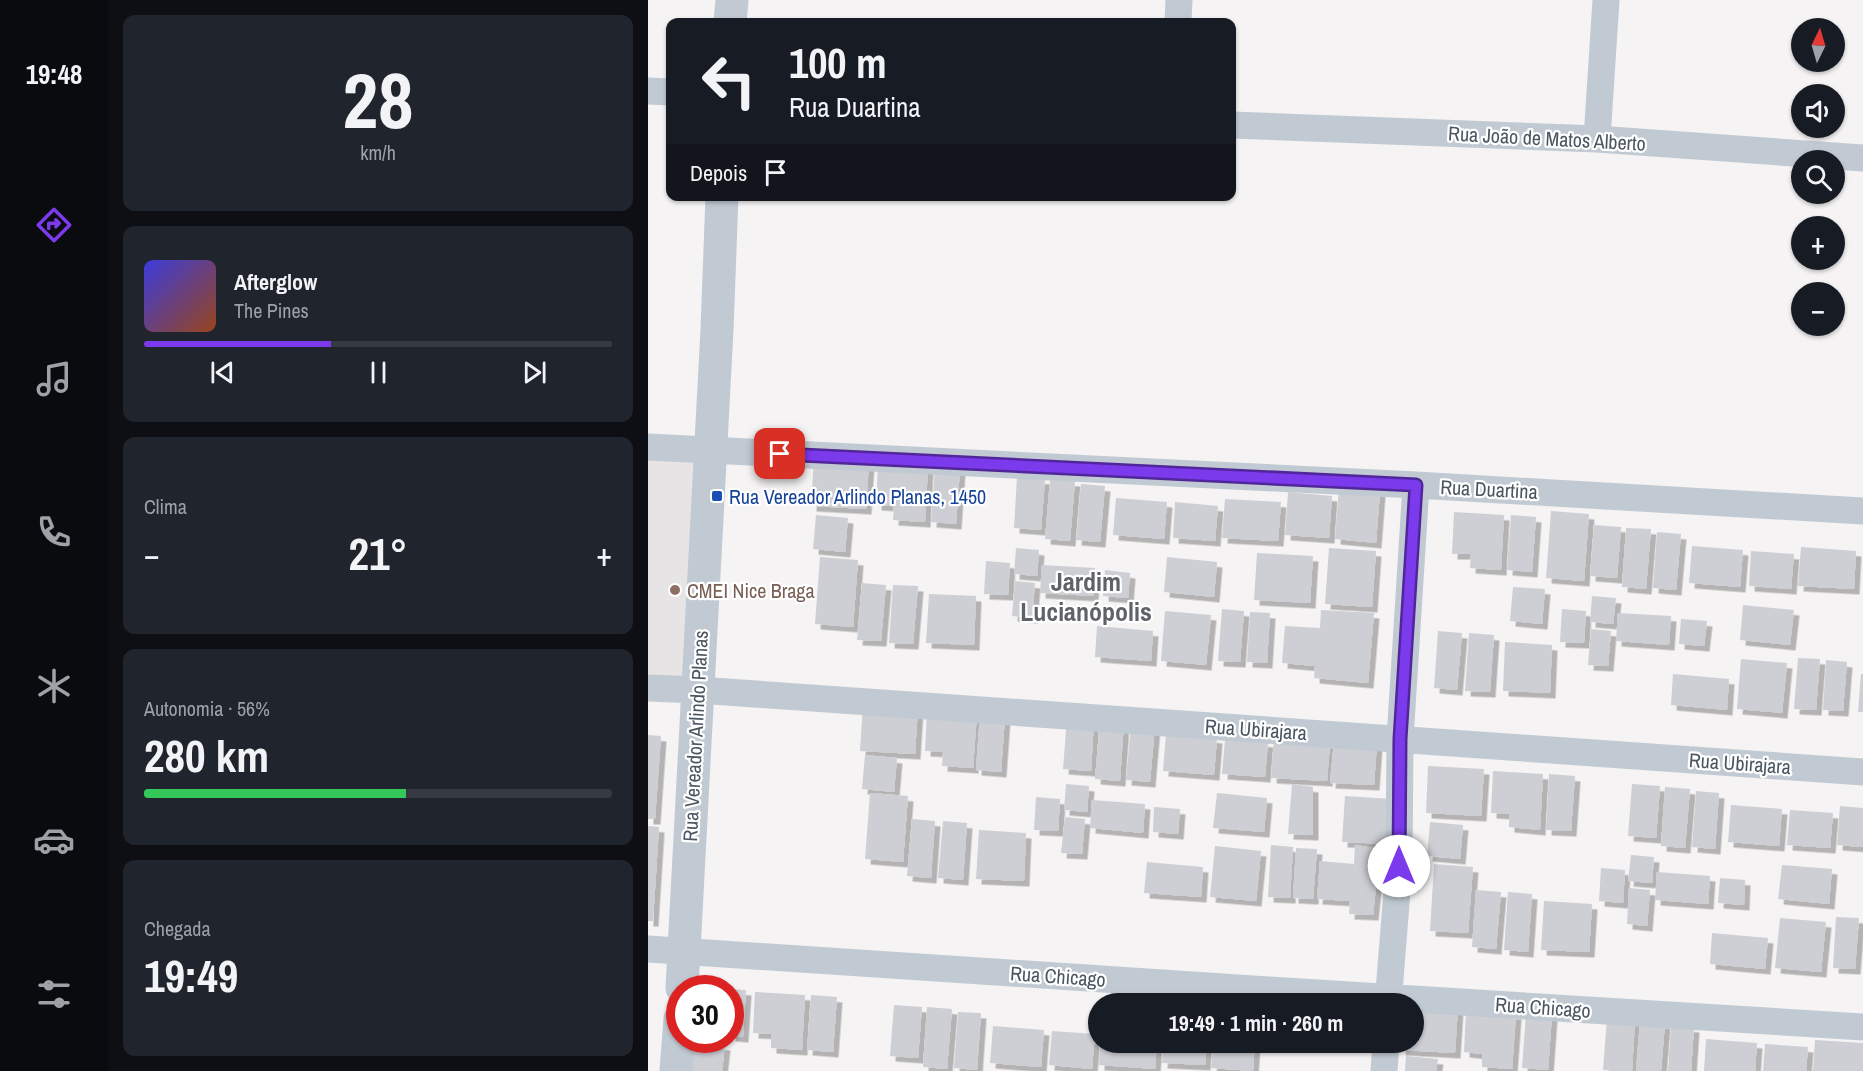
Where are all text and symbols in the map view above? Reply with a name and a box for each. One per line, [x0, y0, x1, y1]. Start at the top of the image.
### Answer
north arrow [1791, 18, 1845, 72]
map controls [1791, 18, 1845, 336]
text: 100 m [789, 35, 887, 91]
icon: left [690, 42, 768, 120]
text: 28 [342, 47, 414, 152]
text: 19:48 [26, 56, 82, 92]
button: sound [1791, 84, 1845, 138]
text: Rua Duartina [789, 89, 921, 125]
street label: Rua João de Matos Alberto [1448, 119, 1646, 157]
text: km/h [360, 139, 396, 166]
button: search [1791, 150, 1845, 204]
icon: arrive [759, 156, 792, 189]
text: Depois [690, 158, 747, 188]
icon: directions [33, 204, 75, 246]
button: + [1791, 216, 1845, 270]
text: Afterglow [234, 267, 317, 297]
button: − [1791, 282, 1845, 336]
text: The Pines [234, 297, 309, 324]
icon: previous [206, 356, 239, 389]
icon: pause [362, 356, 395, 389]
icon: next [518, 356, 551, 389]
icon: music [33, 358, 75, 400]
pin [754, 428, 805, 479]
icon: arrive [763, 437, 796, 470]
street label: Rua Duartina [1440, 473, 1538, 505]
place label: Rua Vereador Arlindo Planas, 1450 [729, 483, 986, 510]
marker: Rua Vereador Arlindo Planas, 1450 [710, 489, 724, 503]
text: Clima [144, 493, 187, 520]
icon: phone [33, 511, 75, 553]
text: 21° [348, 523, 408, 584]
text: − [144, 532, 160, 576]
text: + [596, 532, 612, 576]
district label: Jardim Lucianópolis [1020, 564, 1152, 629]
place label: CMEI Nice Braga [687, 577, 815, 604]
marker: CMEI Nice Braga [668, 583, 682, 597]
street label: Rua Vereador Arlindo Planas [676, 630, 714, 842]
icon: climate [33, 665, 75, 707]
text: Autonomia · 56% [144, 695, 270, 722]
street label: Rua Ubirajara [1204, 712, 1308, 746]
text: 280 km [144, 725, 269, 786]
street label: Rua Ubirajara [1688, 746, 1792, 780]
icon: car [33, 819, 75, 861]
position arrow [1367, 834, 1431, 898]
text: Chegada [144, 915, 211, 942]
text: 19:49 [144, 945, 238, 1006]
street label: Rua Chicago [1009, 959, 1107, 993]
icon: filters [33, 973, 75, 1015]
speed limit sign: 30 [666, 975, 744, 1053]
street label: Rua Chicago [1494, 990, 1592, 1024]
text: 19:49 · 1 min · 260 m [1169, 1008, 1343, 1038]

